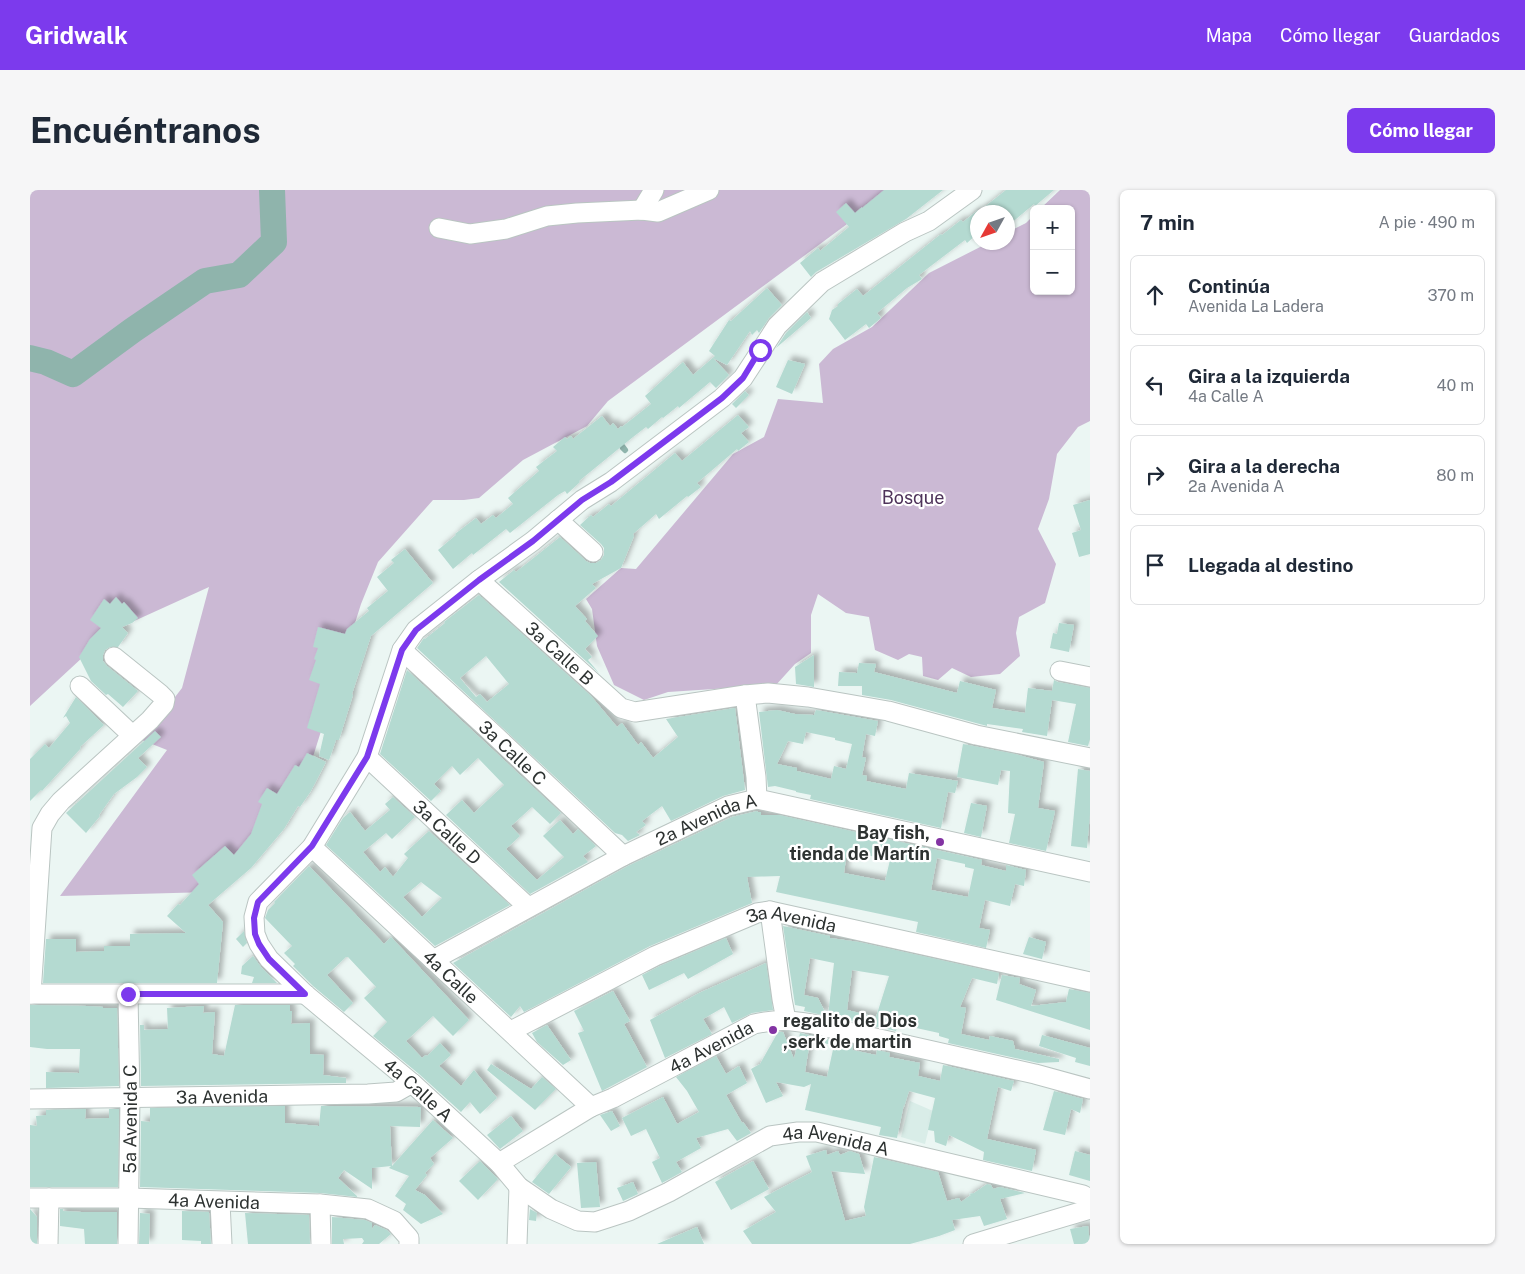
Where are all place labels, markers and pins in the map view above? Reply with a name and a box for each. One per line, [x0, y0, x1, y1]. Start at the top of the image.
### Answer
place label: Bay fish, tienda de Martín [789, 822, 930, 864]
marker: Bay fish, tienda de Martín [934, 836, 946, 848]
place label: regalito de Dios ,serk de martin [783, 1010, 917, 1052]
marker: regalito de Dios ,serk de martin [767, 1024, 779, 1036]

